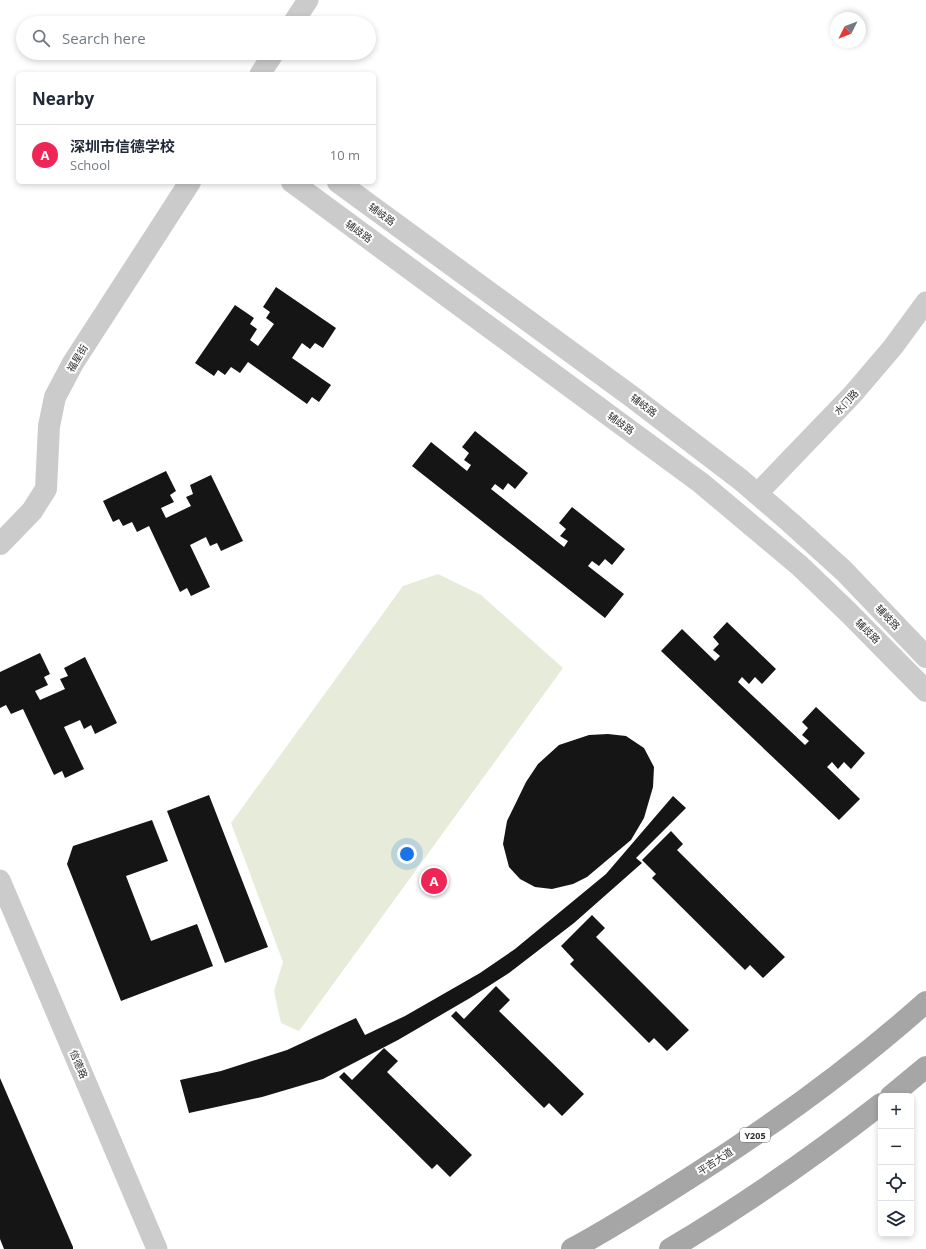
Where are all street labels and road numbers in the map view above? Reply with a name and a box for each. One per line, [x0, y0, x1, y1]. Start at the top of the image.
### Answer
street label: 辅岐路 [366, 200, 398, 228]
street label: 辅歧路 [343, 217, 375, 245]
street label: 福星街 [63, 342, 91, 374]
street label: 水门路 [831, 386, 861, 418]
street label: 辅岐路 [628, 390, 660, 420]
street label: 辅歧路 [605, 409, 637, 437]
street label: 辅岐路 [873, 601, 903, 633]
street label: 辅歧路 [852, 615, 884, 647]
street label: 信德路 [67, 1047, 91, 1081]
road number: Y205 [740, 1128, 770, 1142]
street label: 平吉大道 [694, 1144, 736, 1178]

